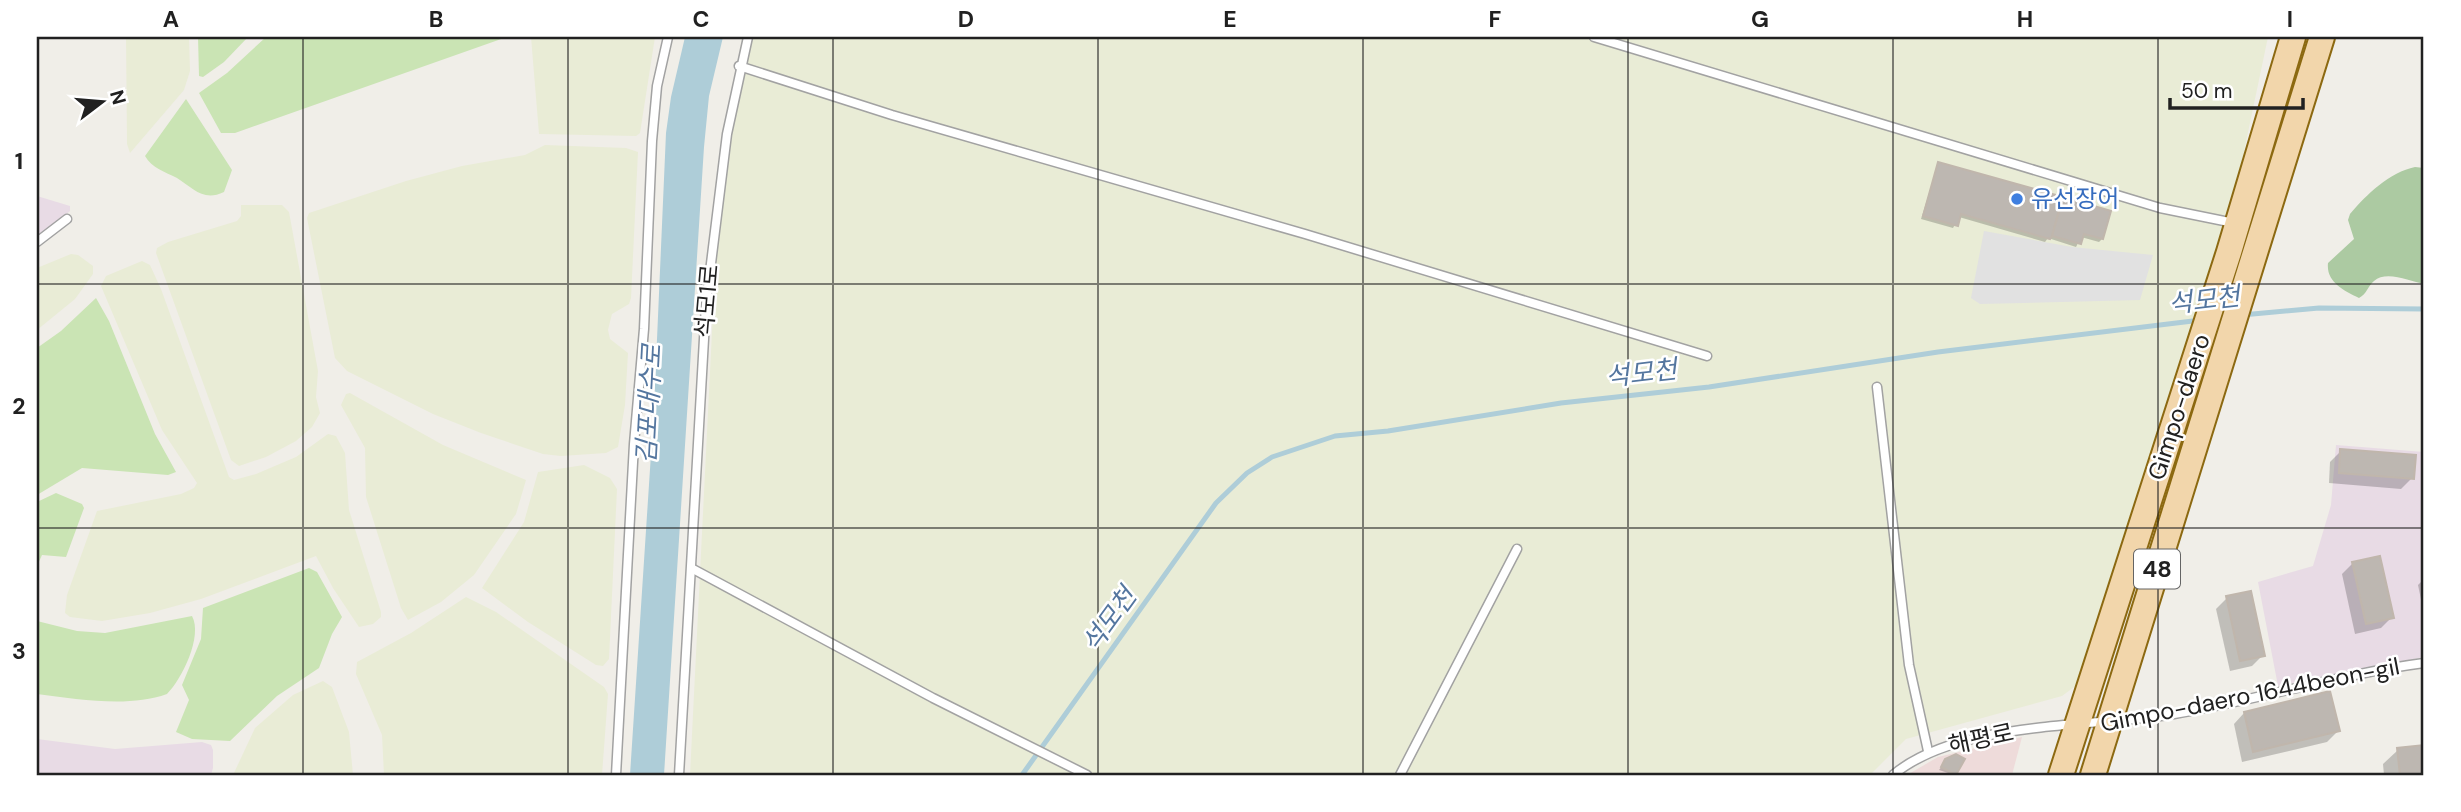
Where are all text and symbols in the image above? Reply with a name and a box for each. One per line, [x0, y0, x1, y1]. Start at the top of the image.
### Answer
text: A [163, 4, 179, 34]
text: B [429, 4, 443, 34]
text: C [693, 4, 709, 34]
text: D [958, 4, 974, 34]
text: E [1223, 4, 1237, 34]
text: F [1489, 4, 1502, 34]
text: G [1751, 4, 1769, 34]
text: H [2017, 4, 2033, 34]
text: I [2287, 4, 2293, 34]
north arrow [66, 66, 136, 136]
scale bar [2170, 66, 2304, 110]
text: 50 m [2181, 77, 2232, 105]
text: N [104, 87, 132, 108]
text: 1 [15, 146, 23, 176]
place label: 유선장어 [2031, 183, 2119, 214]
marker: 유선장어 [2009, 191, 2025, 207]
street label: 석모1로 [688, 263, 725, 339]
water label: 석모천 [2166, 278, 2245, 321]
street label: Gimpo-daero [2140, 330, 2217, 484]
water label: 김포대수로 [629, 342, 669, 465]
water label: 석모천 [1603, 351, 1682, 394]
text: 2 [12, 391, 26, 421]
road number: 48 [2134, 550, 2180, 589]
water label: 석모천 [1074, 578, 1146, 659]
text: 3 [12, 636, 26, 666]
street label: Gimpo-daero 1644beon-gil [2098, 650, 2402, 739]
street label: 해평로 [1945, 716, 2017, 761]

